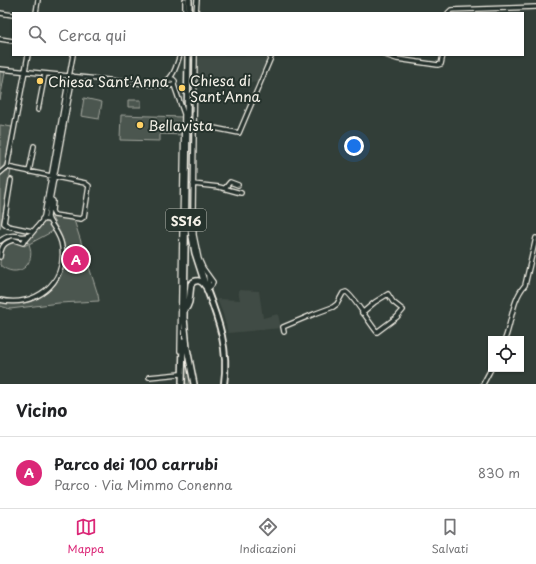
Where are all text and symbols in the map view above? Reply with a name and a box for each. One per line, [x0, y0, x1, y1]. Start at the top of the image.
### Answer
search box [12, 12, 524, 56]
icon: search [26, 23, 48, 45]
text: Cerca qui [58, 23, 126, 46]
place label: Chiesa di Sant'Anna [190, 70, 261, 107]
place label: Chiesa Sant'Anna [48, 71, 169, 92]
marker: Chiesa Sant'Anna [35, 76, 45, 86]
marker: Chiesa di Sant'Anna [177, 83, 187, 93]
place label: Bellavista [148, 115, 213, 136]
marker: Bellavista [135, 120, 145, 130]
your location [344, 136, 364, 156]
road number: SS16 [166, 209, 206, 231]
pin: A [63, 244, 89, 274]
map controls [488, 336, 524, 372]
button: locate [488, 336, 524, 372]
text: Vicino [16, 397, 67, 423]
text: Parco dei 100 carrubi [54, 452, 218, 475]
text: A [24, 463, 34, 482]
text: 830 m [478, 463, 520, 482]
text: Parco · Via Mimmo Conenna [54, 475, 232, 494]
tab: Mappa [68, 516, 104, 557]
tab: Indicazioni [239, 516, 296, 557]
tab: Salvati [431, 516, 468, 557]

